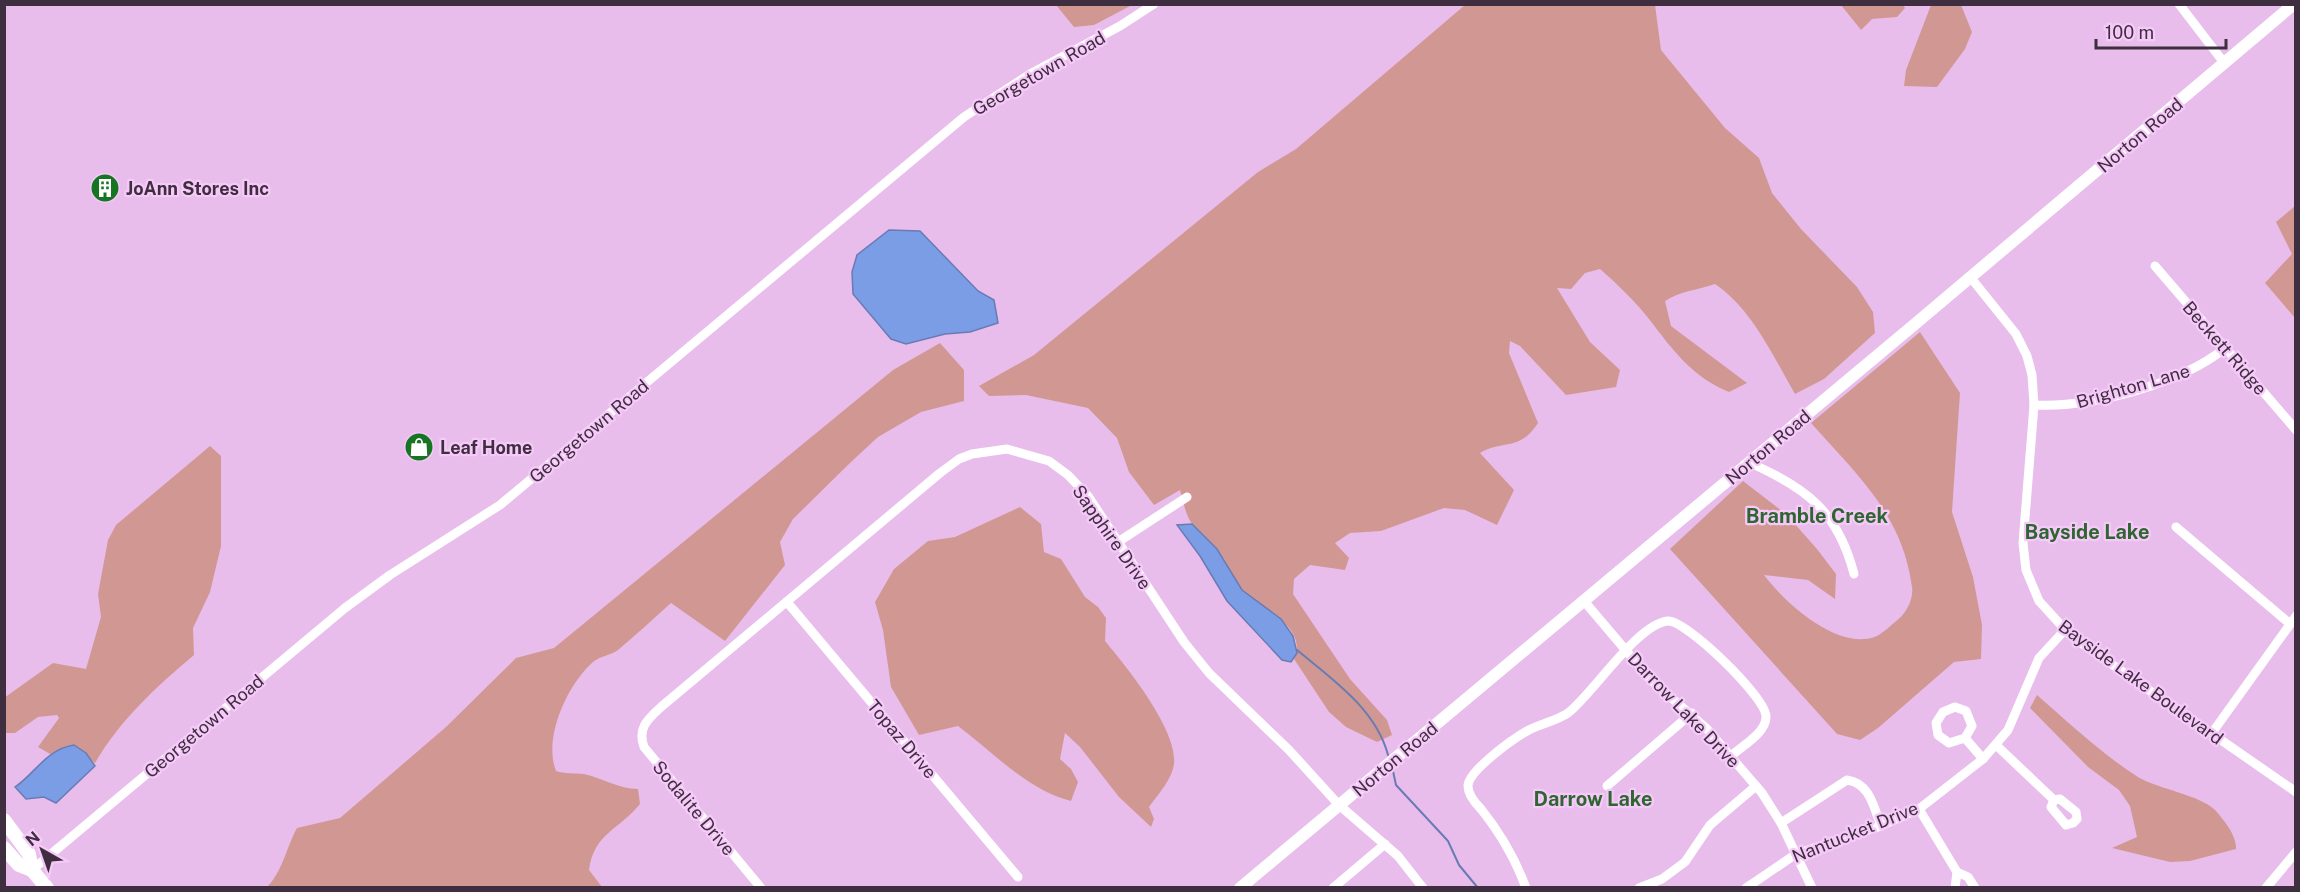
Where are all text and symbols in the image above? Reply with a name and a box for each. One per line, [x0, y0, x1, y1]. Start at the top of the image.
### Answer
scale bar [2096, 12, 2226, 50]
text: 100 m [2105, 22, 2154, 43]
street label: Georgetown Road [969, 27, 1109, 119]
street label: Norton Road [2093, 93, 2187, 177]
building icon: JoAnn Stores Inc [89, 172, 121, 204]
place label: JoAnn Stores Inc [126, 178, 269, 199]
street label: Beckett Ridge [2179, 297, 2271, 399]
street label: Brighton Lane [2074, 360, 2192, 412]
street label: Georgetown Road [525, 375, 653, 487]
street label: Norton Road [1721, 405, 1815, 489]
shop icon: Leaf Home [403, 431, 435, 463]
place label: Leaf Home [440, 437, 532, 458]
street label: Sapphire Drive [1068, 481, 1156, 593]
district label: Bramble Creek [1746, 504, 1889, 528]
district label: Bayside Lake [2025, 520, 2149, 544]
street label: Bayside Lake Boulevard [2055, 615, 2227, 749]
street label: Darrow Lake Drive [1624, 648, 1744, 772]
street label: Georgetown Road [140, 670, 268, 782]
street label: Topaz Drive [863, 695, 941, 783]
street label: Norton Road [1348, 717, 1442, 801]
street label: Sodalite Drive [648, 756, 740, 860]
district label: Darrow Lake [1534, 787, 1652, 811]
street label: Nantucket Drive [1789, 797, 1921, 867]
north arrow [12, 820, 72, 880]
text: N [22, 828, 44, 850]

